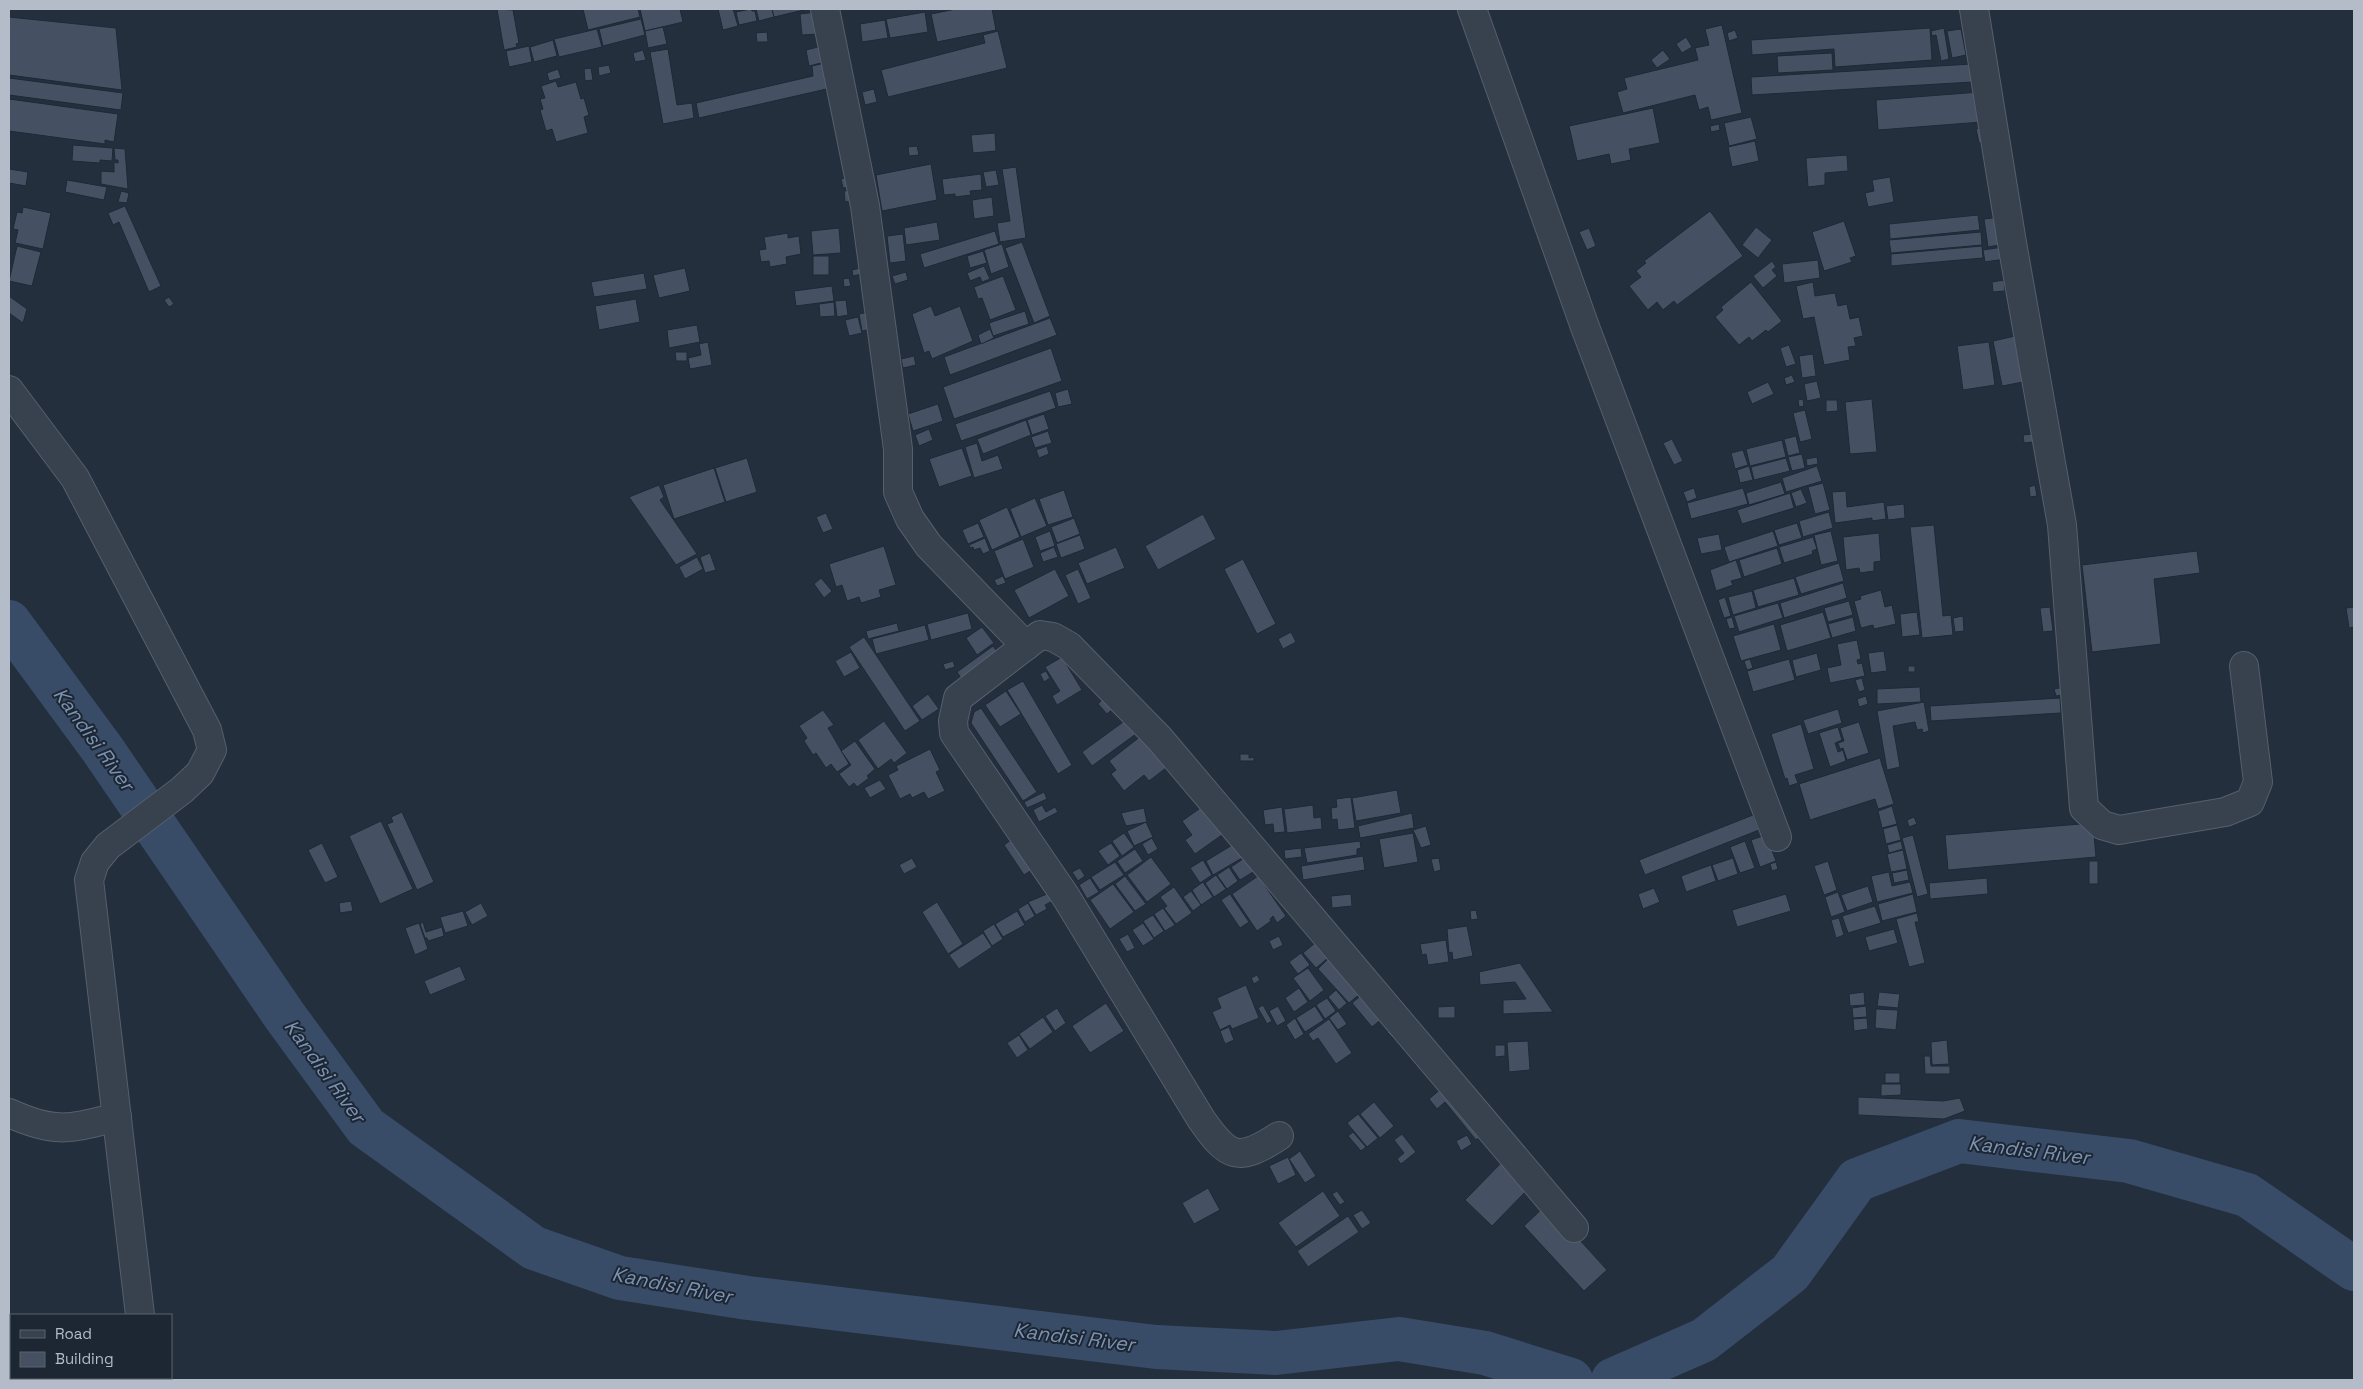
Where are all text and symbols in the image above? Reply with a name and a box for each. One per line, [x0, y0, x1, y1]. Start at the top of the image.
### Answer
water label: Kandisi River [48, 682, 142, 798]
water label: Kandisi River [279, 1014, 373, 1130]
water label: Kandisi River [1967, 1130, 2093, 1171]
water label: Kandisi River [610, 1261, 737, 1310]
legend [10, 1314, 172, 1379]
water label: Kandisi River [1012, 1317, 1138, 1358]
text: Road [55, 1324, 92, 1343]
text: Building [55, 1349, 114, 1368]

